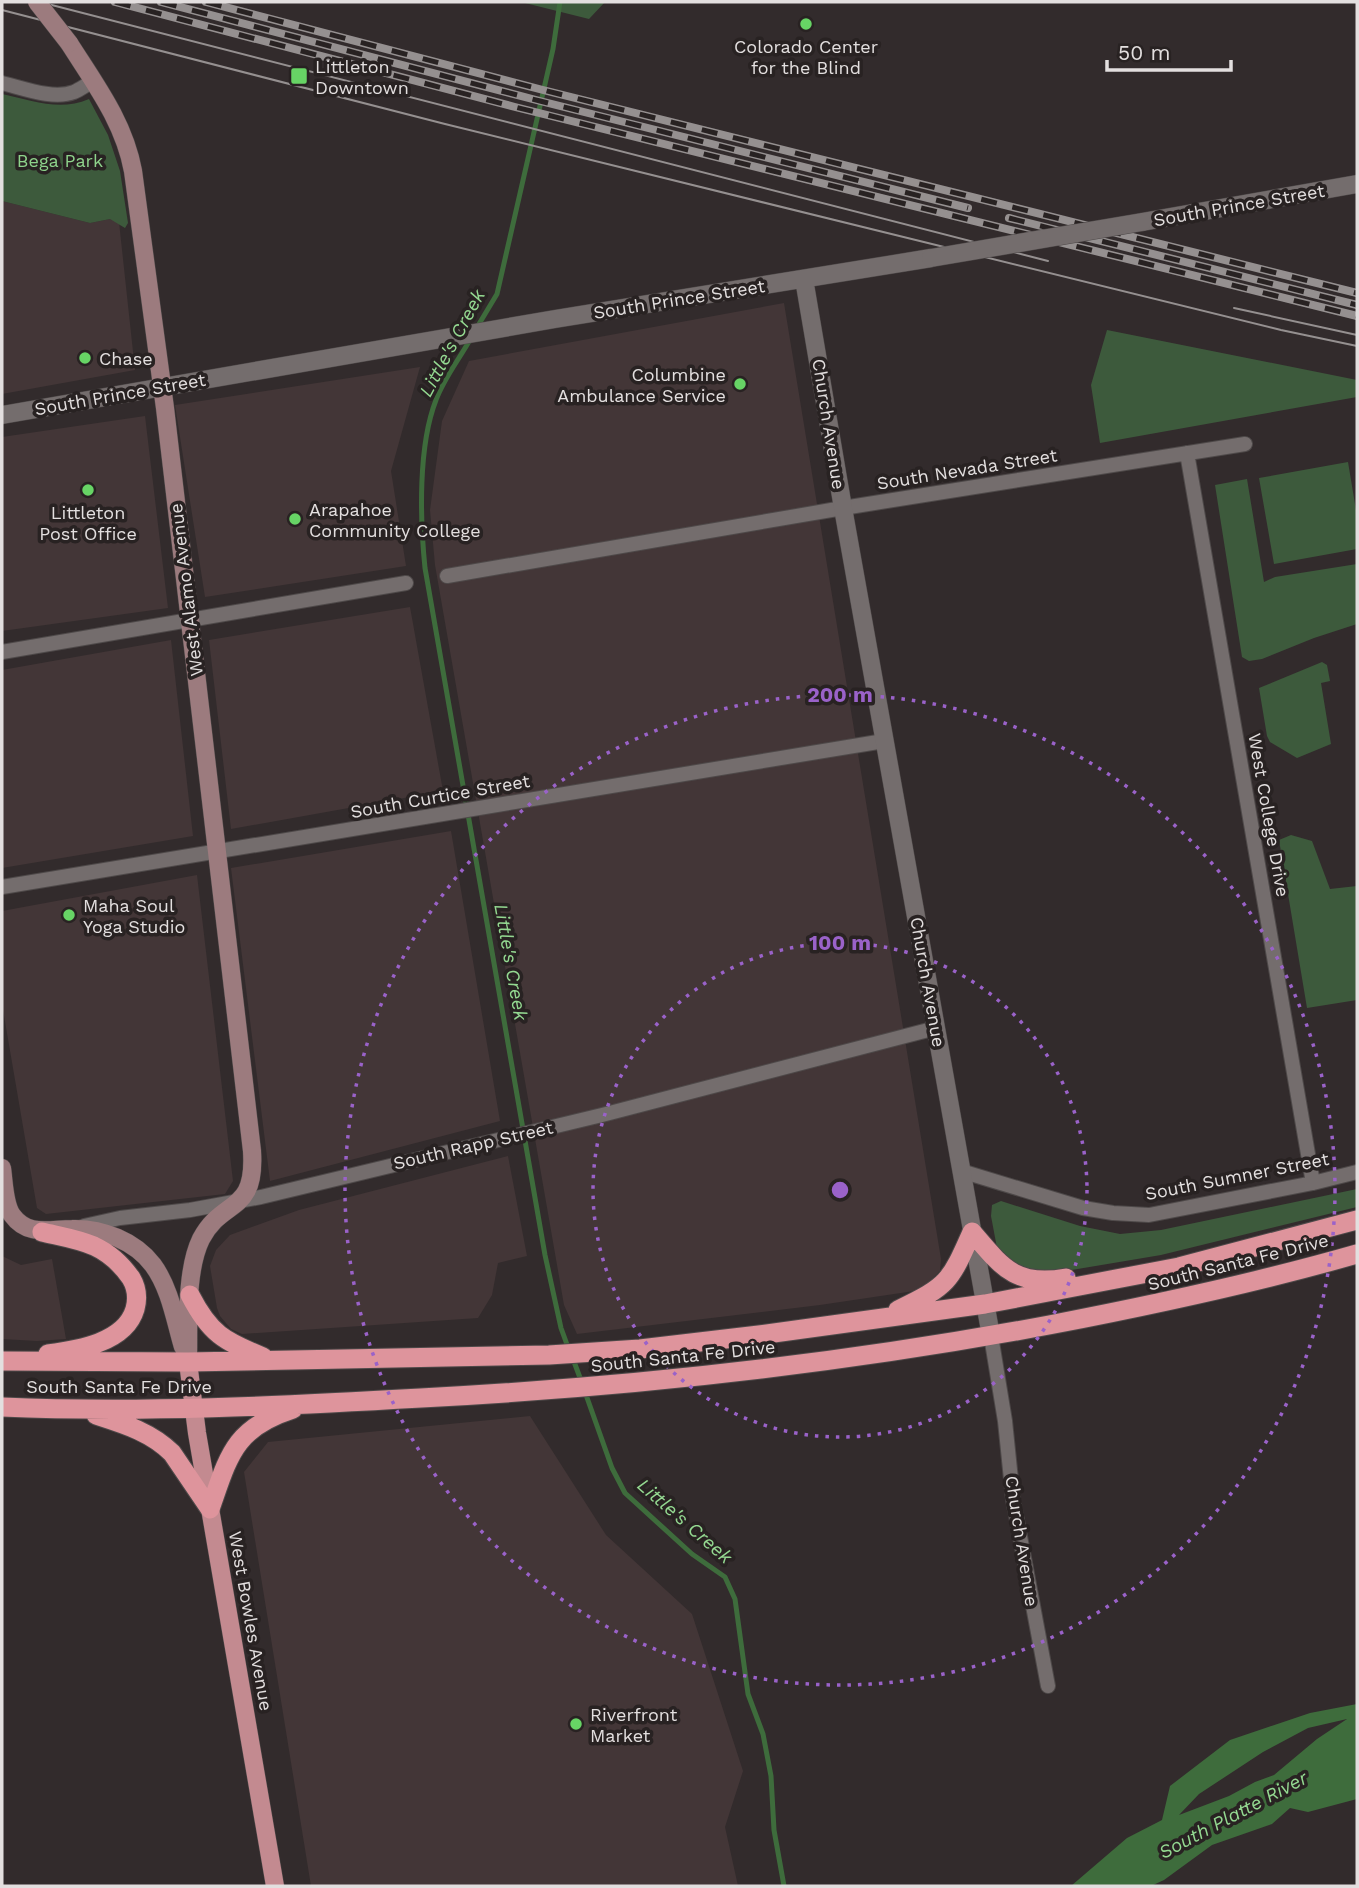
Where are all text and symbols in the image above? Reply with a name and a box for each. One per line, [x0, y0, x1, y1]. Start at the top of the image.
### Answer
marker: Colorado Center for the Blind [798, 16, 814, 32]
scale bar [1107, 28, 1231, 72]
place label: Colorado Center for the Blind [734, 36, 878, 78]
text: 50 m [1118, 40, 1170, 65]
place label: Littleton Downtown [315, 56, 409, 98]
marker: Littleton Downtown [289, 66, 309, 86]
park label: Bega Park [17, 150, 103, 171]
street label: South Prince Street [1152, 180, 1327, 230]
street label: South Prince Street [592, 275, 767, 323]
water label: Little's Creek [414, 285, 490, 401]
place label: Chase [99, 348, 153, 369]
marker: Chase [77, 350, 93, 366]
street label: Church Avenue [808, 357, 850, 491]
place label: Columbine Ambulance Service [557, 364, 726, 406]
street label: South Prince Street [33, 369, 208, 419]
marker: Columbine Ambulance Service [732, 376, 748, 392]
street label: South Nevada Street [875, 444, 1059, 494]
marker: Littleton Post Office [80, 482, 96, 498]
place label: Arapahoe Community College [309, 499, 481, 541]
place label: Littleton Post Office [39, 502, 137, 544]
street label: West Alamo Avenue [165, 502, 207, 678]
marker: Arapahoe Community College [287, 511, 303, 527]
text: 200 m [807, 682, 873, 707]
street label: West College Drive [1244, 732, 1294, 898]
street label: South Curtice Street [349, 770, 532, 822]
place label: Maha Soul Yoga Studio [83, 895, 185, 937]
water label: Little's Creek [489, 902, 533, 1023]
marker: Maha Soul Yoga Studio [61, 907, 77, 923]
street label: Church Avenue [906, 915, 950, 1049]
text: 100 m [809, 930, 871, 955]
street label: South Rapp Street [391, 1116, 555, 1174]
street label: South Sumner Street [1143, 1148, 1331, 1204]
centre of rings [828, 1178, 852, 1202]
street label: South Santa Fe Drive [1145, 1229, 1331, 1295]
street label: South Santa Fe Drive [590, 1336, 776, 1376]
street label: South Santa Fe Drive [26, 1376, 212, 1397]
water label: Little's Creek [633, 1474, 738, 1569]
street label: Church Avenue [1001, 1474, 1043, 1608]
street label: West Bowles Avenue [225, 1530, 277, 1712]
place label: Riverfront Market [590, 1704, 678, 1746]
marker: Riverfront Market [568, 1716, 584, 1732]
water label: South Platte River [1155, 1766, 1312, 1864]

